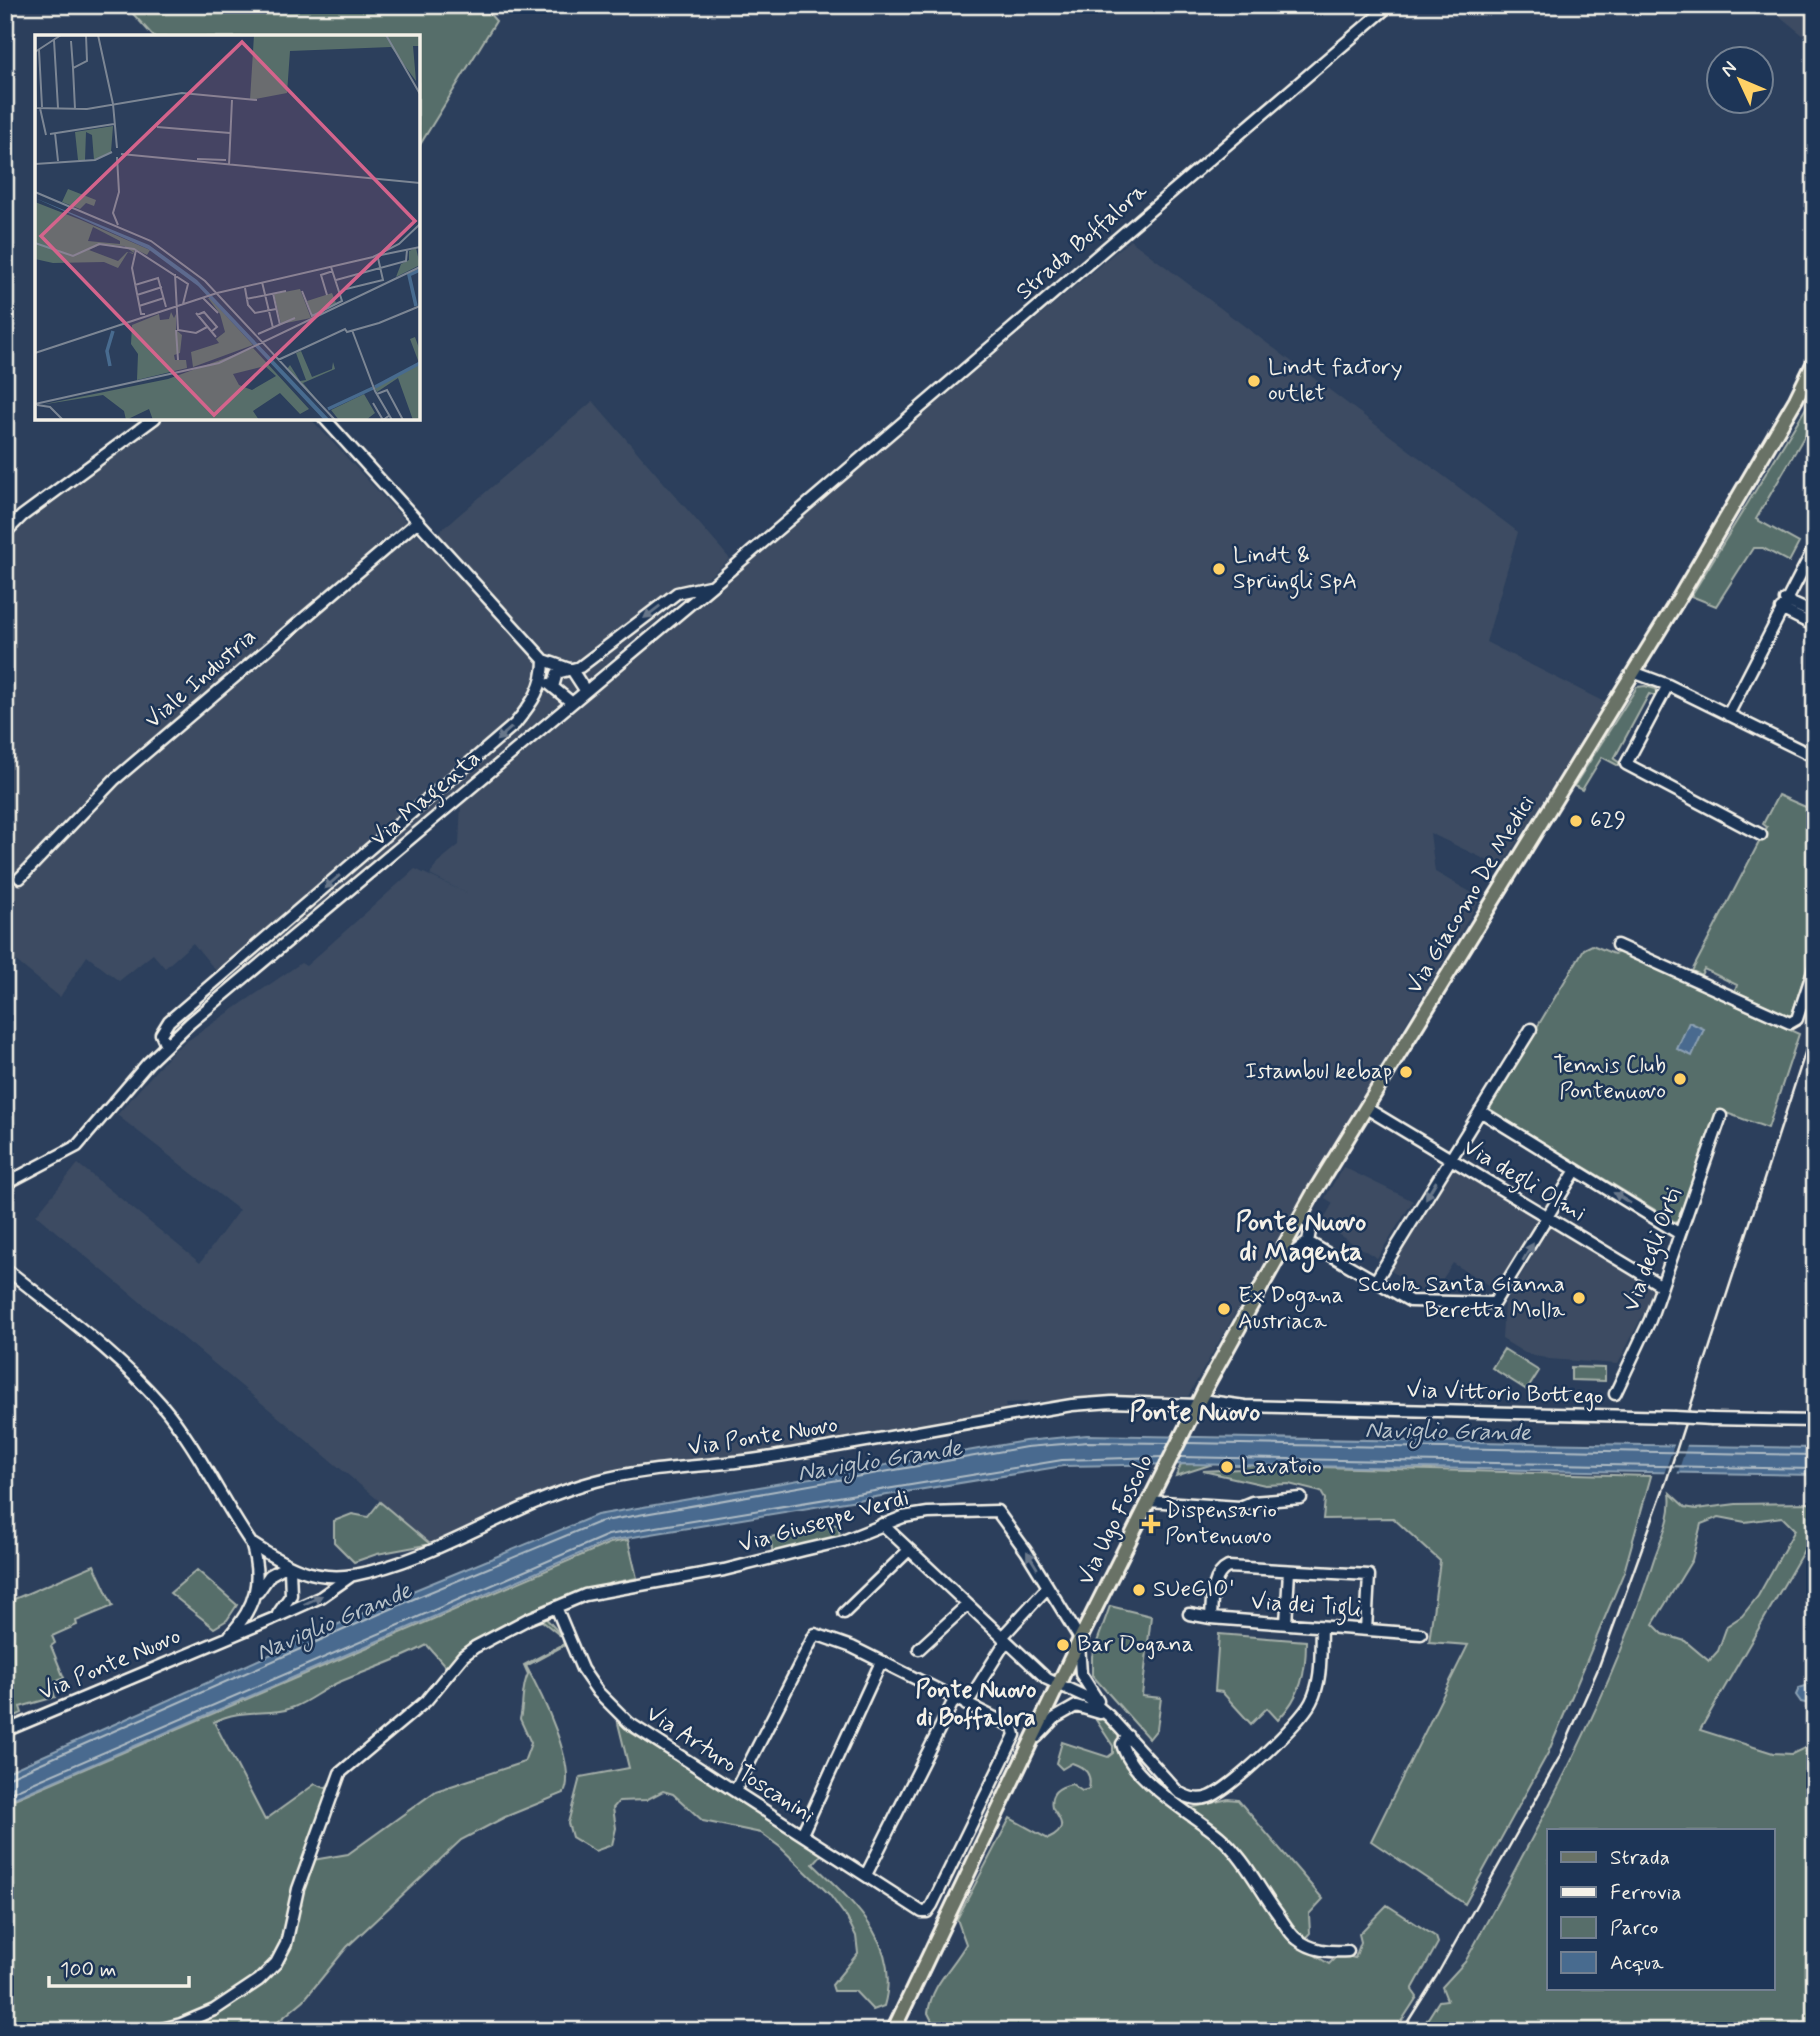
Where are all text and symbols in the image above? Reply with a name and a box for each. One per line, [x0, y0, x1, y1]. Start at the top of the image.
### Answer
inset map [35, 35, 420, 420]
north arrow [1704, 46, 1774, 116]
text: N [1715, 56, 1742, 82]
street label: Strada Boffalora [1010, 177, 1154, 307]
place label: Lindt factory outlet [1268, 353, 1402, 409]
marker: Lindt factory outlet [1246, 373, 1262, 389]
place label: Lindt & Sprüngli SpA [1233, 541, 1357, 599]
marker: Lindt & Sprüngli SpA [1211, 561, 1227, 577]
one-way arrow [643, 605, 661, 619]
street label: Viale Industria [139, 622, 263, 736]
one-way arrow [496, 726, 513, 741]
street label: Via Magenta [365, 744, 489, 855]
street label: Via Giacomo De Medici [1400, 790, 1542, 1000]
place label: 629 [1590, 806, 1626, 836]
marker: 629 [1568, 813, 1584, 829]
one-way arrow [323, 874, 340, 889]
place label: Tennis Club Pontenuovo [1553, 1051, 1666, 1107]
place label: Istambul kebap [1245, 1057, 1392, 1087]
marker: Istambul kebap [1398, 1064, 1414, 1080]
marker: Tennis Club Pontenuovo [1672, 1071, 1688, 1087]
street label: Via degli Olmi [1456, 1133, 1591, 1231]
one-way arrow [1425, 1181, 1437, 1200]
street label: Via degli Orti [1617, 1184, 1691, 1317]
one-way arrow [1612, 1192, 1631, 1204]
district label: Ponte Nuovo di Magenta [1236, 1206, 1366, 1273]
one-way arrow [1522, 1242, 1535, 1261]
place label: Scuola Santa Gianna Beretta Molla [1358, 1270, 1565, 1326]
place label: Ex Dogana Austriaca [1238, 1281, 1343, 1337]
marker: Scuola Santa Gianna Beretta Molla [1571, 1290, 1587, 1306]
marker: Ex Dogana Austriaca [1216, 1301, 1232, 1317]
street label: Via Vittorio Bottego [1406, 1376, 1604, 1412]
district label: Ponte Nuovo [1130, 1396, 1260, 1430]
street label: Via Ponte Nuovo [686, 1410, 840, 1464]
water label: Naviglio Grande [1364, 1415, 1532, 1451]
water label: Naviglio Grande [795, 1433, 966, 1491]
street label: Via Ugo Foscolo [1071, 1450, 1161, 1590]
place label: Lavatoio [1241, 1452, 1322, 1482]
marker: Lavatoio [1219, 1459, 1235, 1475]
street label: Via Giuseppe Verdi [735, 1483, 913, 1561]
place label: Dispensario Pontenuovo [1165, 1496, 1277, 1552]
marker: Dispensario Pontenuovo [1143, 1516, 1159, 1532]
one-way arrow [1025, 1550, 1038, 1569]
water label: Naviglio Grande [251, 1575, 418, 1671]
place label: SUeGIO' [1153, 1575, 1235, 1605]
marker: SUeGIO' [1131, 1582, 1147, 1598]
street label: Via dei Tigli [1250, 1587, 1362, 1627]
one-way arrow [303, 1594, 323, 1605]
street label: Via Ponte Nuovo [34, 1622, 186, 1708]
place label: Bar Dogana [1077, 1630, 1194, 1660]
marker: Bar Dogana [1055, 1637, 1071, 1653]
district label: Ponte Nuovo di Boffalora [916, 1675, 1036, 1734]
street label: Via Arturo Toscanini [640, 1699, 820, 1831]
legend [1547, 1829, 1774, 1990]
text: Strada [1610, 1844, 1670, 1872]
text: Ferrovia [1610, 1879, 1681, 1907]
text: Parco [1610, 1914, 1658, 1942]
scale bar [49, 1945, 189, 1989]
text: Acqua [1610, 1949, 1664, 1977]
text: 100 m [60, 1956, 116, 1984]

